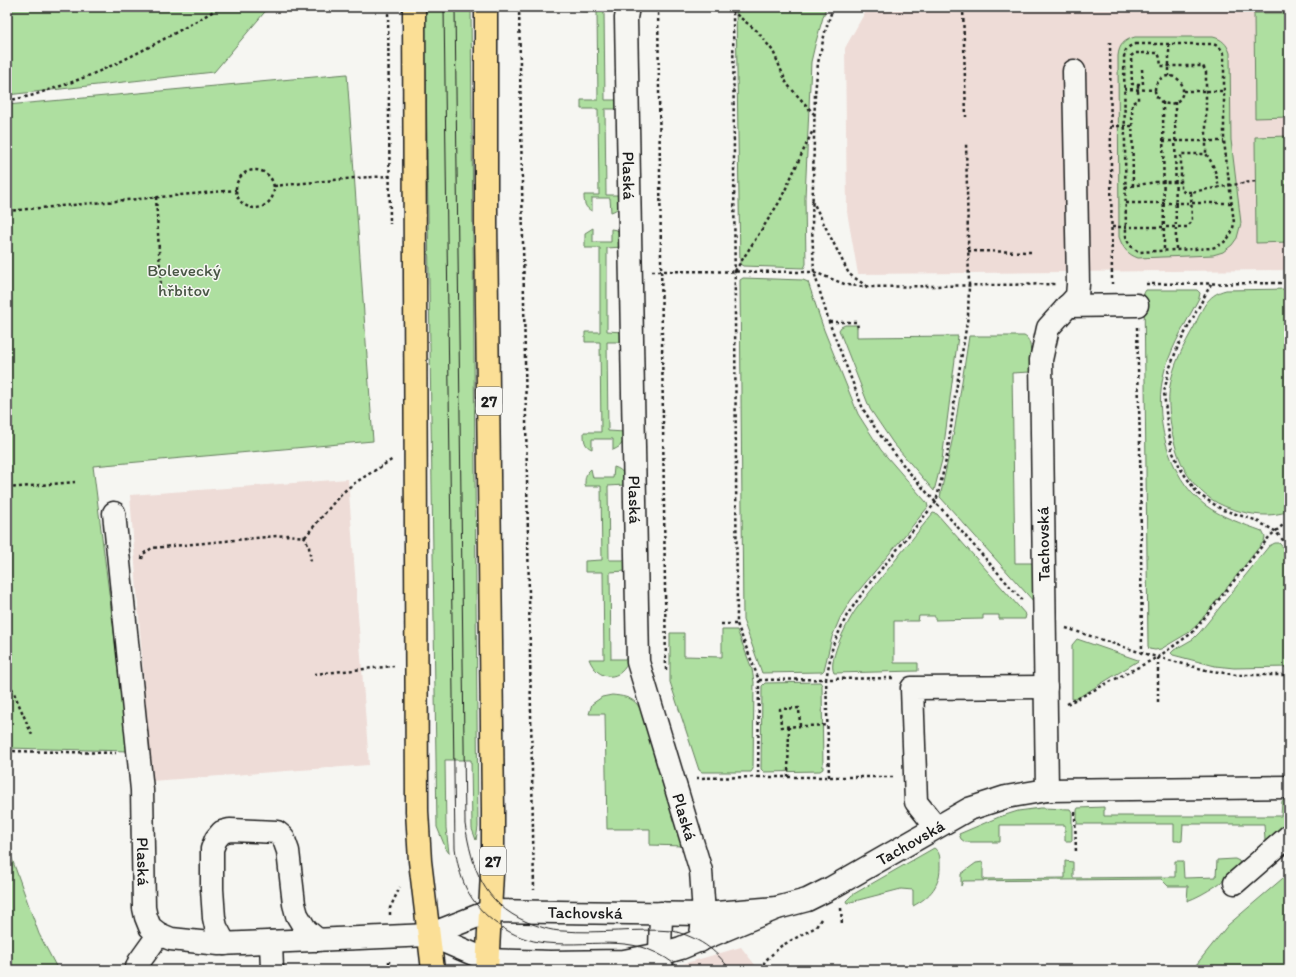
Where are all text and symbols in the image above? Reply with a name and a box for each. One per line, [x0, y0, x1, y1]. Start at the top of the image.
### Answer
street label: Plaská [618, 151, 639, 200]
park label: Bolevecký hřbitov [147, 260, 221, 300]
road number: 27 [476, 387, 502, 415]
street label: Plaská [625, 475, 645, 524]
street label: Tachovská [1032, 506, 1054, 582]
street label: Plaská [668, 791, 701, 843]
street label: Tachovská [873, 815, 948, 870]
street label: Plaská [133, 837, 154, 886]
road number: 27 [480, 847, 506, 875]
street label: Tachovská [548, 902, 623, 923]

